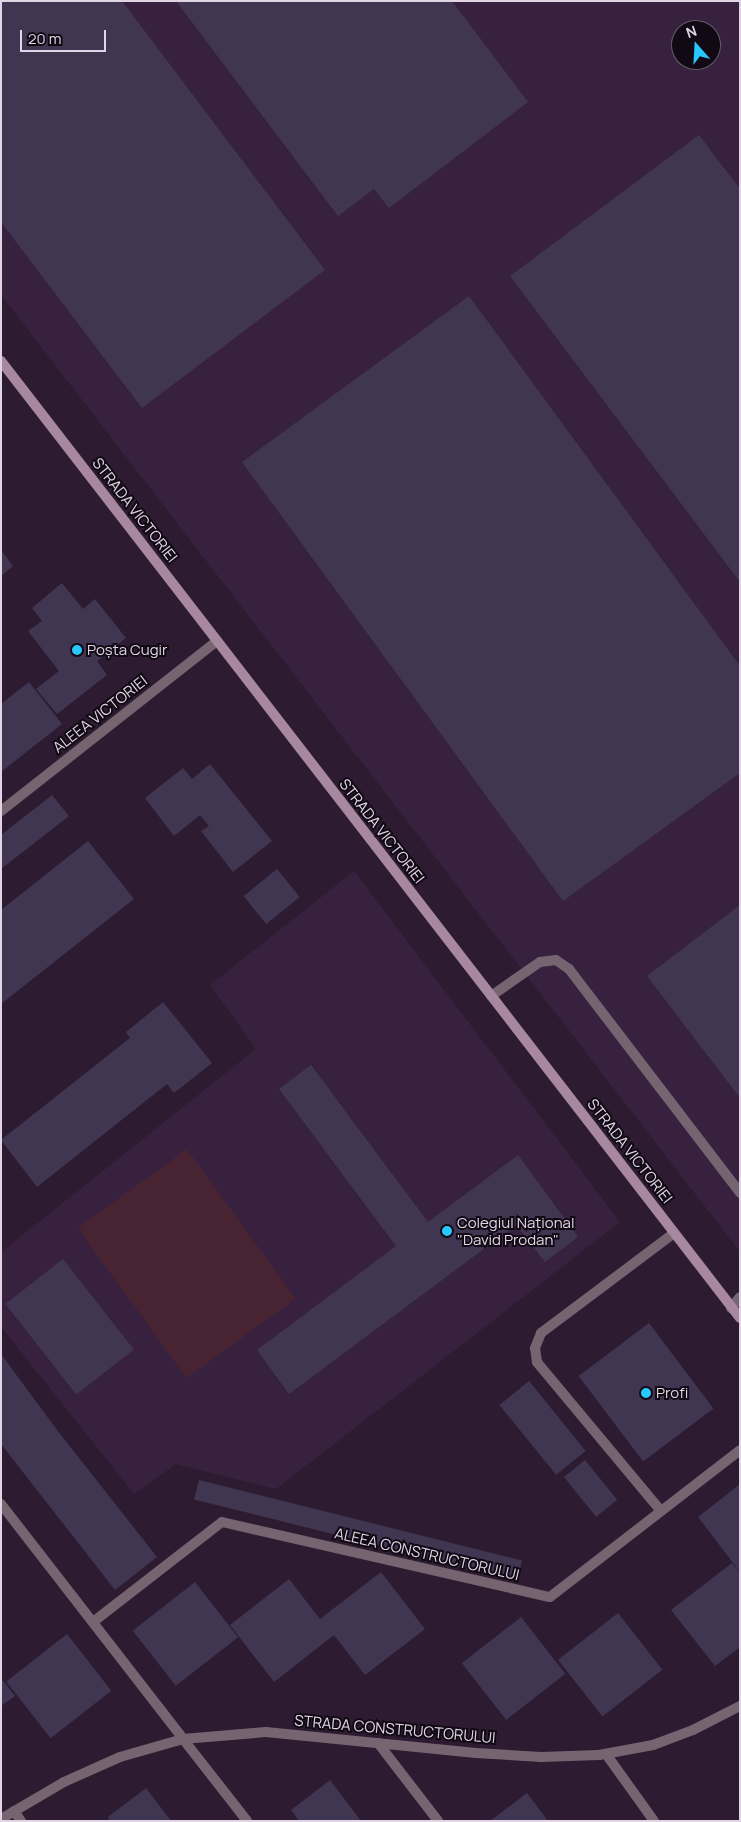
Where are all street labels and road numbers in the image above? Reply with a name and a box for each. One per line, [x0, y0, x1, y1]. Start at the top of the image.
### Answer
street label: STRADA VICTORIEI [89, 454, 181, 566]
street label: ALEEA VICTORIEI [49, 672, 151, 756]
street label: STRADA VICTORIEI [336, 775, 428, 887]
street label: STRADA VICTORIEI [584, 1095, 676, 1207]
street label: ALEEA CONSTRUCTORULUI [333, 1524, 521, 1584]
street label: STRADA CONSTRUCTORULUI [294, 1711, 496, 1747]

